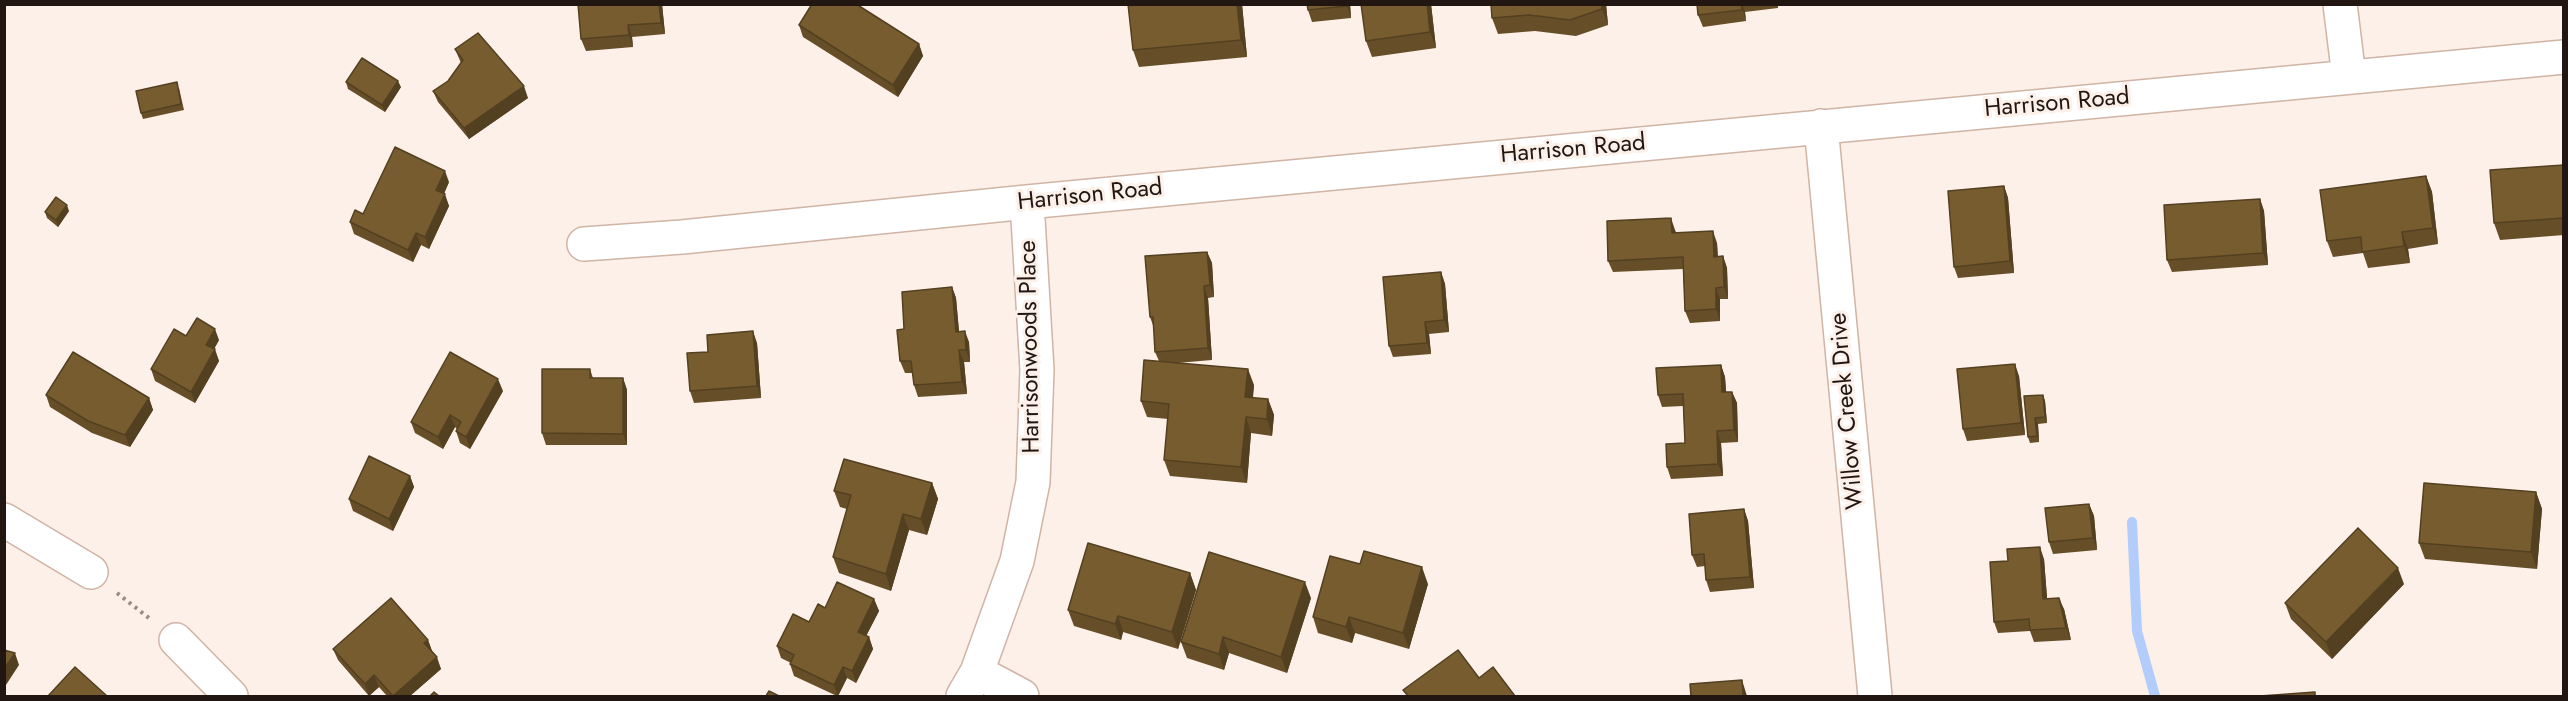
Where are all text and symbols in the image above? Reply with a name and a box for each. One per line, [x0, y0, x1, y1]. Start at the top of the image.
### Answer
street label: Harrison Road [1983, 83, 2131, 125]
street label: Harrison Road [1499, 129, 1647, 171]
street label: Harrison Road [1016, 174, 1164, 218]
street label: Harrisonwoods Place [1015, 240, 1047, 454]
street label: Willow Creek Drive [1825, 311, 1871, 511]

